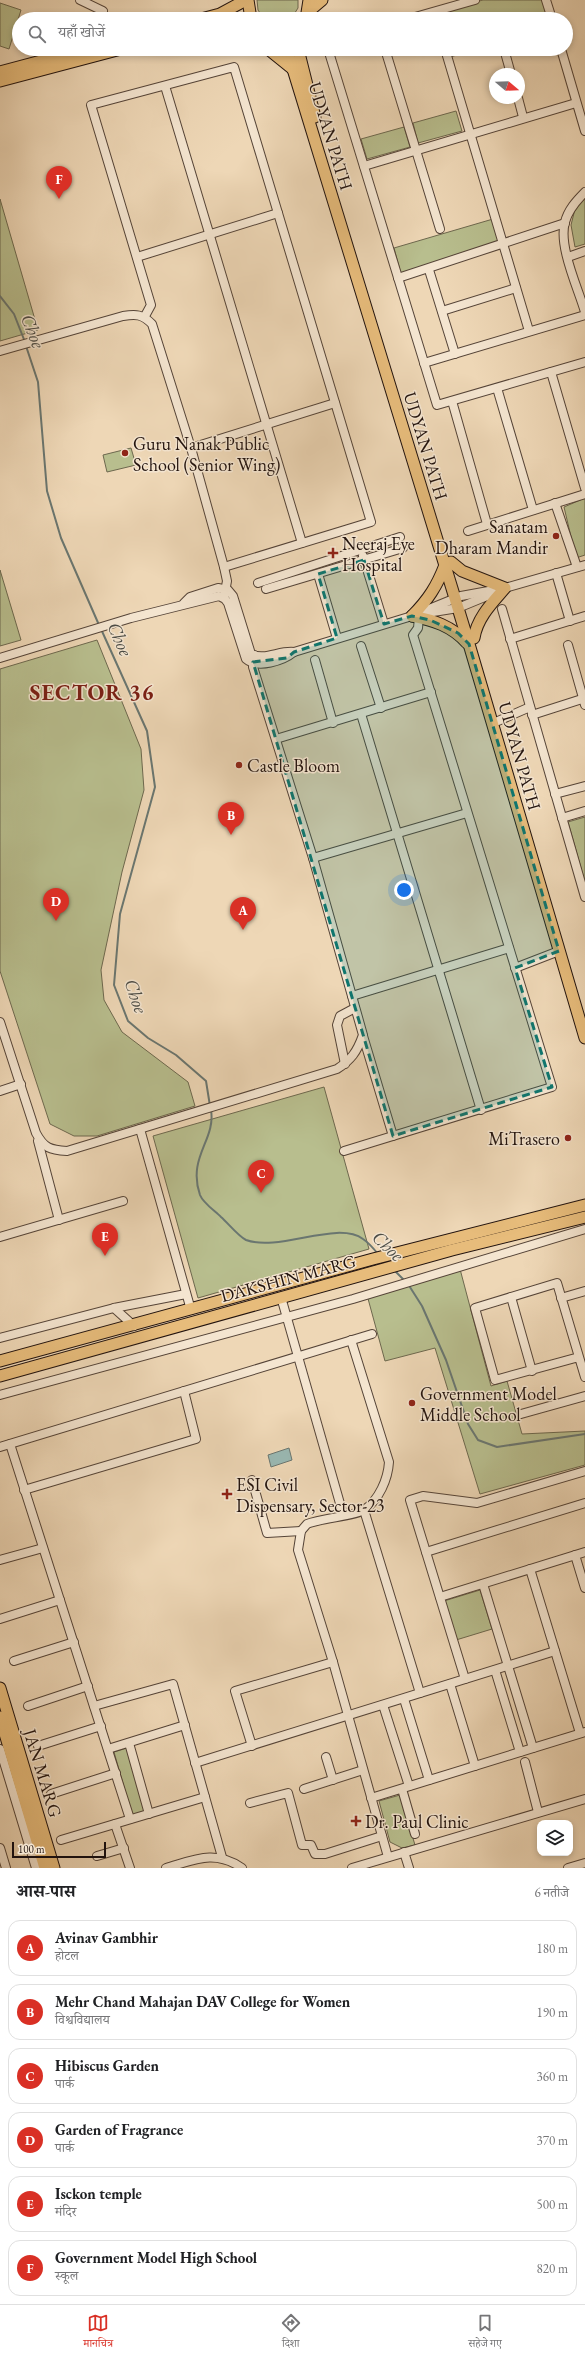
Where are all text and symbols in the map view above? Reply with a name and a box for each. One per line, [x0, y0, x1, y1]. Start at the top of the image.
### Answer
search box [12, 12, 573, 56]
text: यहाँ खोजें [58, 22, 105, 41]
icon: search [26, 23, 48, 45]
north arrow [489, 68, 525, 104]
street label: UDYAN PATH [304, 79, 358, 193]
pin: F [46, 166, 72, 199]
water label: Choe [15, 310, 51, 352]
street label: UDYAN PATH [399, 389, 453, 503]
place label: Guru Nanak Public School (Senior Wing) [133, 432, 280, 476]
marker: Guru Nanak Public School (Senior Wing) [120, 448, 130, 458]
place label: Sanatam Dharam Mandir [435, 515, 548, 559]
marker: Sanatam Dharam Mandir [551, 531, 561, 541]
place label: Neeraj Eye Hospital [342, 532, 415, 576]
marker: Neeraj Eye Hospital [327, 547, 339, 559]
water label: Choe [101, 618, 139, 661]
district label: SECTOR 36 [30, 678, 154, 707]
street label: UDYAN PATH [494, 699, 546, 813]
place label: Castle Bloom [247, 754, 340, 777]
marker: Castle Bloom [234, 760, 244, 770]
pin: B [218, 802, 244, 835]
your location [394, 880, 414, 900]
pin: D [43, 888, 69, 921]
pin: A [230, 897, 256, 930]
water label: Choe [118, 975, 154, 1017]
place label: MiTrasero [488, 1127, 560, 1150]
marker: MiTrasero [563, 1133, 573, 1143]
pin: C [248, 1160, 274, 1193]
pin: E [92, 1223, 118, 1256]
water label: Choe [367, 1225, 410, 1267]
street label: DAKSHIN MARG [218, 1249, 358, 1307]
place label: Government Model Middle School [420, 1382, 557, 1426]
marker: Government Model Middle School [407, 1398, 417, 1408]
place label: ESI Civil Dispensary, Sector-23 [236, 1473, 384, 1517]
marker: ESI Civil Dispensary, Sector-23 [221, 1488, 233, 1500]
street label: JAN MARG [18, 1724, 67, 1820]
place label: Dr. Paul Clinic [365, 1810, 469, 1833]
marker: Dr. Paul Clinic [350, 1815, 362, 1827]
map controls [537, 1820, 573, 1856]
button: layers [537, 1820, 573, 1856]
scale bar [12, 1840, 106, 1859]
text: 100 m [18, 1842, 45, 1856]
text: आस-पास [16, 1880, 75, 1902]
text: 6 नतीजे [535, 1884, 569, 1901]
text: Avinav Gambhir [55, 1928, 158, 1947]
text: A [25, 1940, 35, 1957]
text: 180 m [537, 1940, 568, 1957]
text: होटल [55, 1947, 79, 1964]
text: Mehr Chand Mahajan DAV College for Women [55, 1992, 350, 2011]
text: B [26, 2004, 34, 2021]
text: 190 m [537, 2004, 568, 2021]
text: विश्वविद्यालय [55, 2011, 110, 2028]
text: Hibiscus Garden [55, 2056, 159, 2075]
text: C [25, 2068, 35, 2085]
text: 360 m [537, 2068, 568, 2085]
text: पार्क [55, 2075, 74, 2092]
text: Garden of Fragrance [55, 2120, 183, 2139]
text: D [25, 2132, 35, 2149]
text: 370 m [537, 2132, 568, 2149]
text: पार्क [55, 2139, 74, 2156]
text: Isckon temple [55, 2184, 142, 2203]
text: E [26, 2196, 34, 2213]
text: 500 m [537, 2196, 568, 2213]
text: मंदिर [55, 2203, 76, 2220]
text: Government Model High School [55, 2248, 257, 2267]
text: F [26, 2260, 34, 2277]
text: 820 m [537, 2260, 568, 2277]
text: स्कूल [55, 2267, 78, 2284]
tab: मानचित्र [83, 2312, 113, 2354]
tab: दिशा [280, 2312, 302, 2354]
tab: सहेजे गए [468, 2312, 502, 2354]

